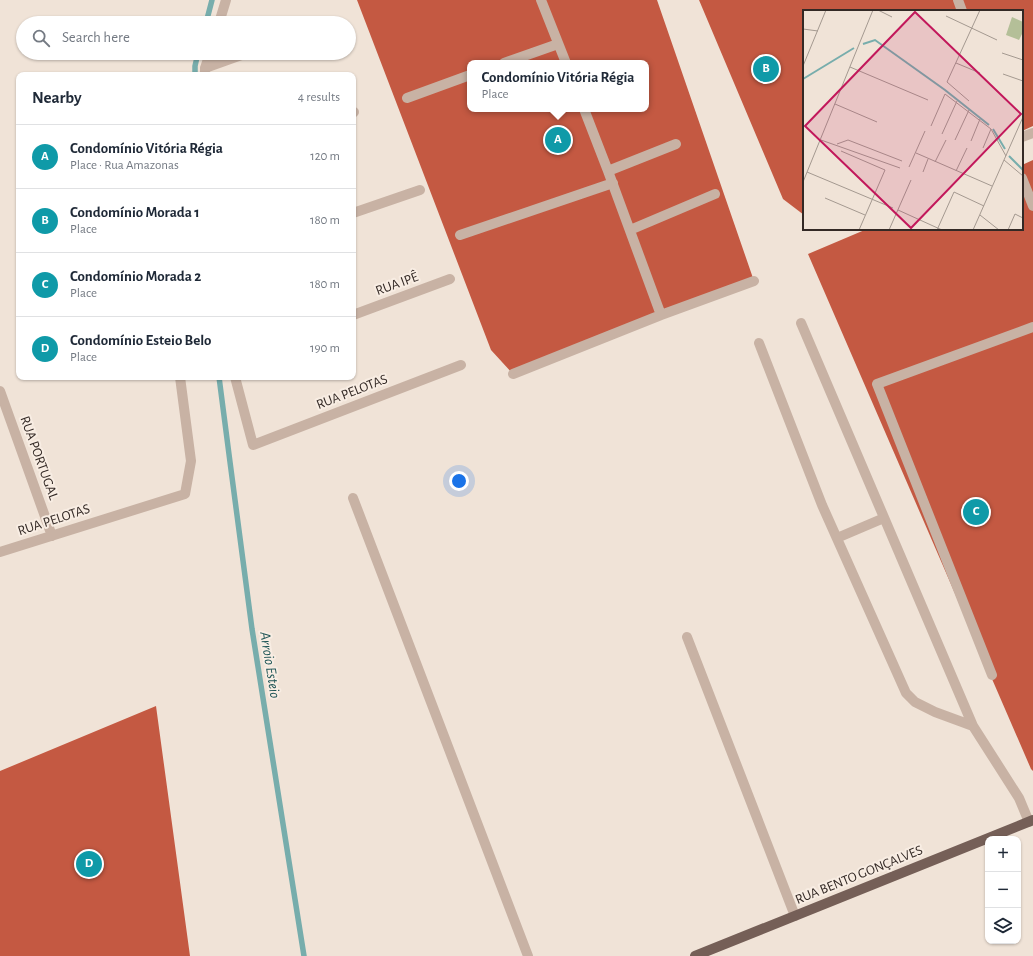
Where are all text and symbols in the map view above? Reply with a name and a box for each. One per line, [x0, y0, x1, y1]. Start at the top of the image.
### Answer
inset map [803, 10, 1023, 230]
search box [16, 16, 356, 60]
icon: search [30, 27, 52, 49]
text: Search here [62, 30, 130, 45]
pin: B [753, 54, 779, 84]
popup [467, 60, 649, 112]
text: Condomínio Vitória Régia [481, 70, 635, 85]
text: Place [481, 88, 508, 101]
text: Nearby [32, 89, 82, 106]
text: 4 results [298, 91, 340, 104]
pin: A [545, 125, 571, 155]
text: Condomínio Vitória Régia [70, 141, 223, 156]
text: A [41, 150, 49, 163]
text: 120 m [310, 150, 340, 163]
text: Place · Rua Amazonas [70, 159, 179, 172]
text: Condomínio Morada 1 [70, 205, 200, 220]
text: B [41, 214, 49, 227]
text: 180 m [310, 214, 340, 227]
text: Place [70, 223, 97, 236]
street label: RUA IPÊ [373, 268, 420, 298]
text: Condomínio Morada 2 [70, 269, 201, 284]
text: C [42, 278, 48, 291]
text: 180 m [310, 278, 340, 291]
text: Place [70, 287, 97, 300]
text: Condomínio Esteio Belo [70, 333, 212, 348]
text: D [41, 342, 49, 355]
text: 190 m [310, 342, 340, 355]
text: Place [70, 351, 97, 364]
street label: RUA PELOTAS [315, 372, 389, 412]
street label: RUA PORTUGAL [17, 414, 61, 502]
your location [449, 471, 469, 491]
pin: C [963, 497, 989, 527]
street label: RUA PELOTAS [16, 502, 92, 538]
water label: Arroio Esteio [257, 630, 283, 699]
map controls [985, 836, 1021, 944]
button: + [985, 836, 1021, 872]
street label: RUA BENTO GONÇALVES [793, 843, 925, 907]
pin: D [76, 849, 102, 879]
button: − [985, 872, 1021, 908]
button: layers [985, 908, 1021, 944]

